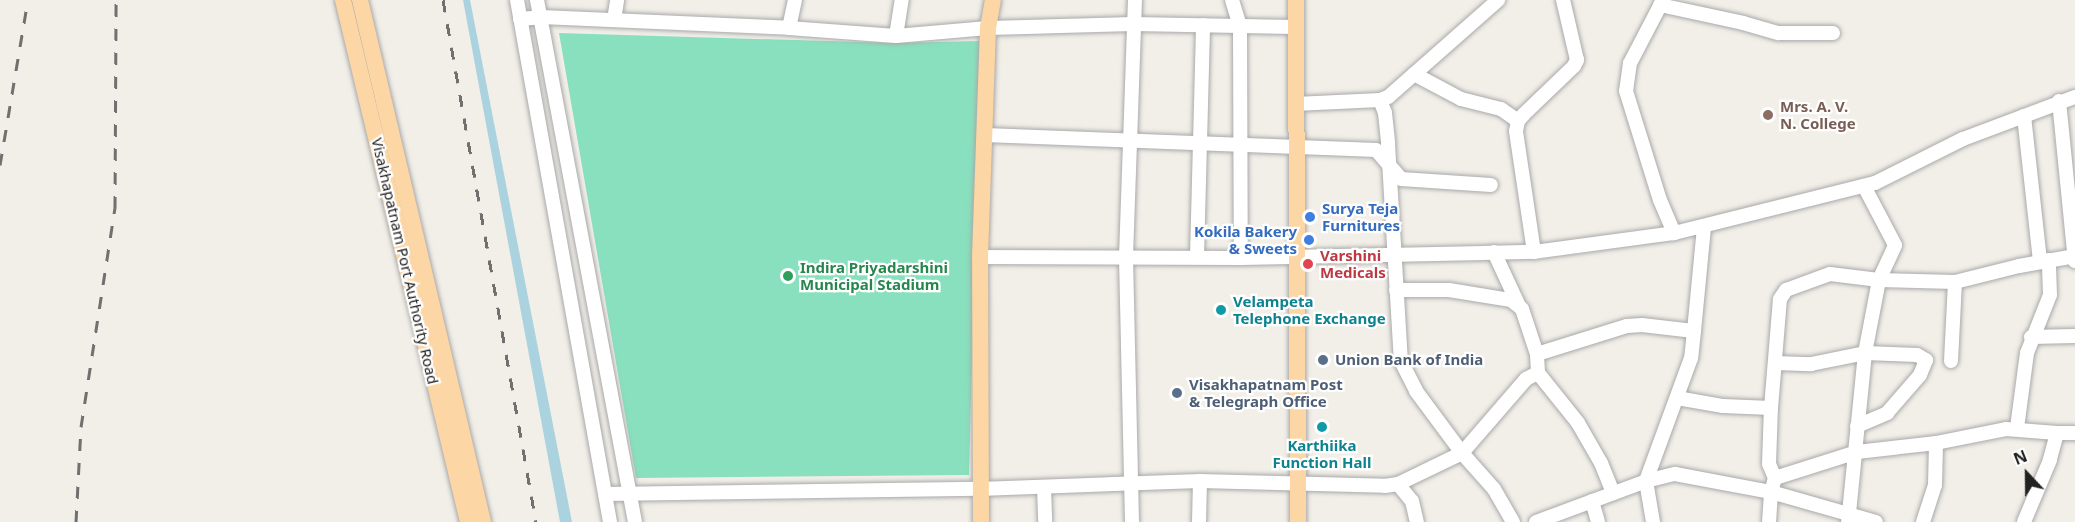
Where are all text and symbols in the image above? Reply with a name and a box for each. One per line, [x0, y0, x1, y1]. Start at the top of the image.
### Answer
place label: Mrs. A. V. N. College [1780, 97, 1856, 132]
marker: Mrs. A. V. N. College [1761, 108, 1775, 122]
street label: Visakhapatnam Port Authority Road [368, 136, 442, 386]
place label: Surya Teja Furnitures [1322, 199, 1400, 234]
marker: Surya Teja Furnitures [1303, 210, 1317, 224]
place label: Kokila Bakery & Sweets [1194, 222, 1297, 257]
marker: Kokila Bakery & Sweets [1302, 233, 1316, 247]
place label: Varshini Medicals [1320, 246, 1386, 281]
marker: Varshini Medicals [1301, 257, 1315, 271]
place label: Indira Priyadarshini Municipal Stadium [800, 258, 948, 293]
marker: Indira Priyadarshini Municipal Stadium [781, 269, 795, 283]
place label: Velampeta Telephone Exchange [1233, 292, 1386, 327]
marker: Velampeta Telephone Exchange [1214, 303, 1228, 317]
place label: Union Bank of India [1335, 351, 1483, 369]
marker: Union Bank of India [1316, 353, 1330, 367]
place label: Visakhapatnam Post & Telegraph Office [1189, 375, 1343, 410]
marker: Visakhapatnam Post & Telegraph Office [1170, 386, 1184, 400]
marker: Karthiika Function Hall [1315, 420, 1329, 434]
place label: Karthiika Function Hall [1273, 436, 1371, 471]
north arrow [1997, 444, 2057, 504]
text: N [2010, 445, 2030, 470]

